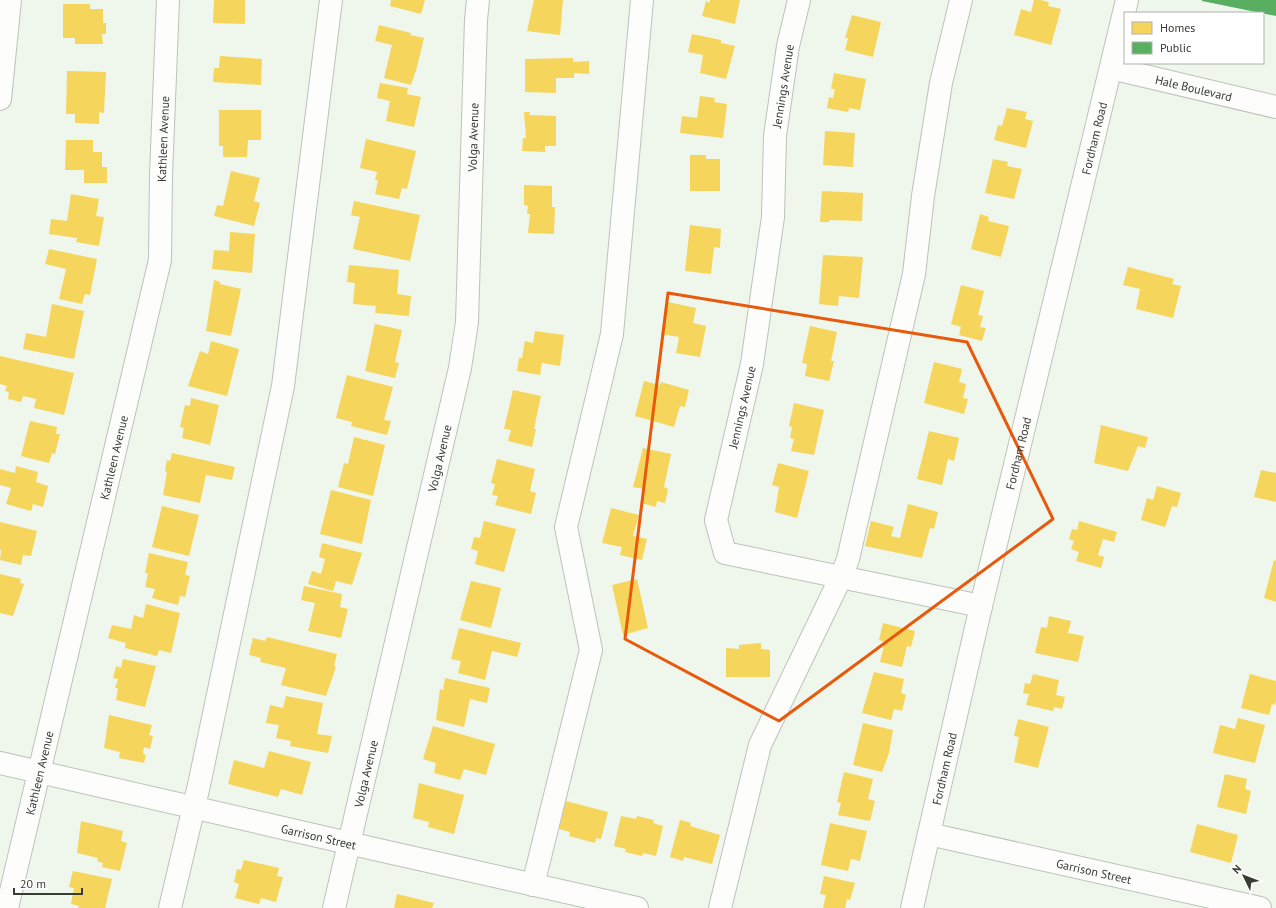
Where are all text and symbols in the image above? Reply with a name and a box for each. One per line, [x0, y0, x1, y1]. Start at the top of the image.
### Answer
legend [1124, 12, 1264, 64]
text: Homes [1160, 20, 1195, 35]
text: Public [1160, 40, 1192, 55]
street label: Jennings Avenue [769, 43, 797, 130]
street label: Hale Boulevard [1154, 71, 1234, 104]
street label: Kathleen Avenue [153, 96, 172, 182]
street label: Fordham Road [1078, 100, 1110, 176]
street label: Volga Avenue [464, 102, 481, 173]
street label: Jennings Avenue [725, 364, 759, 451]
street label: Kathleen Avenue [96, 414, 131, 501]
street label: Fordham Road [1002, 415, 1034, 491]
street label: Volga Avenue [424, 423, 454, 494]
street label: Kathleen Avenue [22, 729, 56, 816]
street label: Fordham Road [928, 731, 959, 806]
street label: Volga Avenue [350, 738, 380, 810]
street label: Garrison Street [280, 820, 358, 852]
street label: Garrison Street [1055, 855, 1133, 887]
north arrow [1224, 856, 1264, 896]
text: N [1229, 862, 1244, 877]
scale bar [14, 870, 82, 896]
text: 20 m [20, 876, 46, 891]

